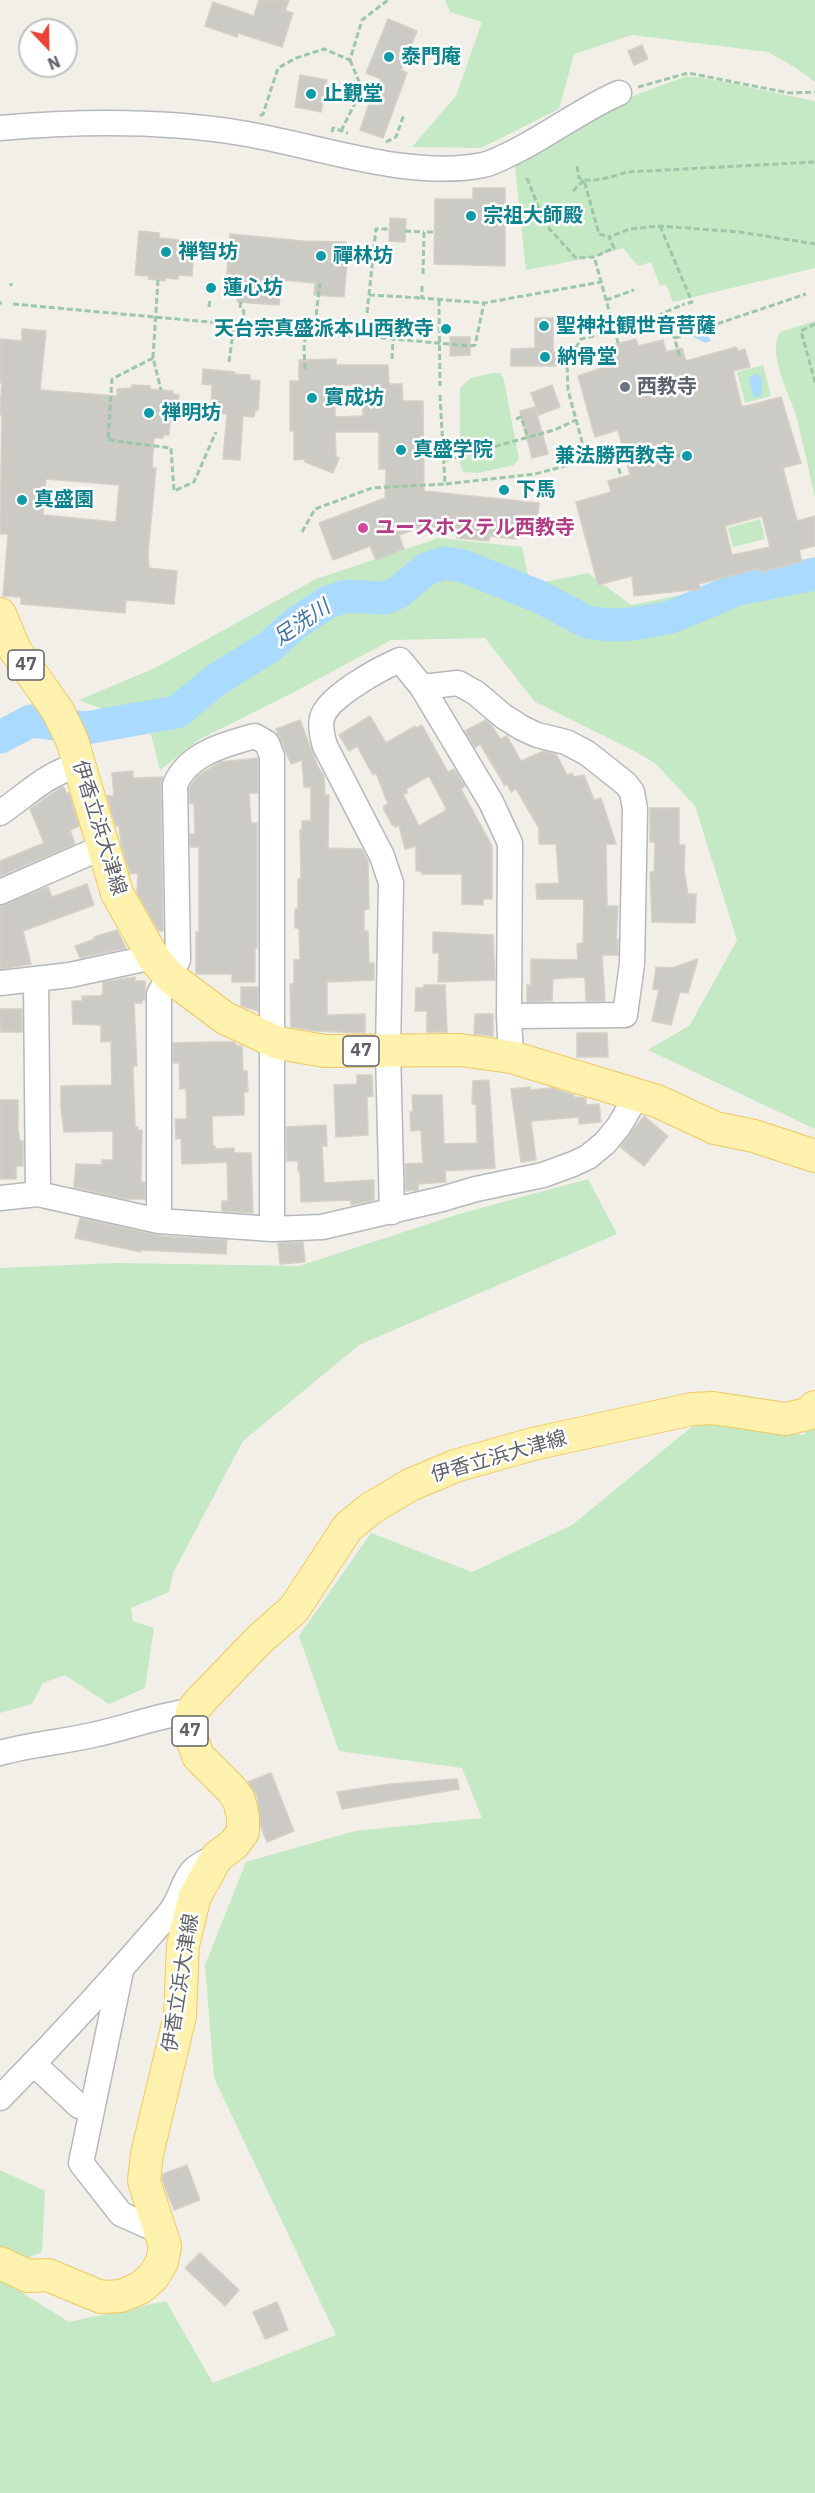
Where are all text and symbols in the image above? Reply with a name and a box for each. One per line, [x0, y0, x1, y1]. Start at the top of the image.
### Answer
north arrow [18, 18, 78, 78]
place label: 泰門庵 [401, 45, 461, 69]
marker: 泰門庵 [382, 50, 396, 64]
text: N [45, 51, 63, 74]
place label: 止覲堂 [323, 82, 383, 106]
marker: 止覲堂 [304, 87, 318, 101]
place label: 宗祖大師殿 [483, 204, 583, 228]
marker: 宗祖大師殿 [464, 209, 478, 223]
place label: 禅智坊 [178, 240, 238, 264]
place label: 禪林坊 [333, 244, 393, 268]
marker: 禅智坊 [159, 245, 173, 259]
marker: 禪林坊 [314, 249, 328, 263]
place label: 蓮心坊 [223, 276, 283, 300]
marker: 蓮心坊 [204, 281, 218, 295]
place label: 聖神社観世音菩薩 [556, 314, 716, 338]
place label: 天台宗真盛派本山西教寺 [214, 317, 434, 341]
marker: 聖神社観世音菩薩 [537, 319, 551, 333]
marker: 天台宗真盛派本山西教寺 [439, 322, 453, 336]
place label: 納骨堂 [557, 345, 617, 369]
marker: 納骨堂 [538, 350, 552, 364]
place label: 西教寺 [637, 375, 697, 399]
marker: 西教寺 [618, 380, 632, 394]
place label: 實成坊 [324, 386, 384, 410]
marker: 實成坊 [305, 391, 319, 405]
place label: 禅明坊 [161, 401, 221, 425]
marker: 禅明坊 [142, 406, 156, 420]
place label: 真盛学院 [413, 438, 493, 462]
marker: 真盛学院 [394, 443, 408, 457]
place label: 兼法勝西教寺 [555, 444, 675, 468]
marker: 兼法勝西教寺 [680, 449, 694, 463]
place label: 下馬 [516, 478, 556, 502]
marker: 下馬 [497, 483, 511, 497]
place label: 真盛園 [34, 488, 94, 512]
marker: 真盛園 [15, 493, 29, 507]
place label: ユースホステル西教寺 [375, 516, 575, 540]
marker: ユースホステル西教寺 [356, 521, 370, 535]
water label: 足洗川 [269, 595, 335, 651]
road number: 47 [8, 650, 44, 680]
street label: 伊香立浜大津線 [67, 758, 131, 898]
road number: 47 [343, 1036, 379, 1066]
street label: 伊香立浜大津線 [428, 1426, 570, 1488]
road number: 47 [172, 1716, 208, 1746]
street label: 伊香立浜大津線 [158, 1912, 204, 2054]

